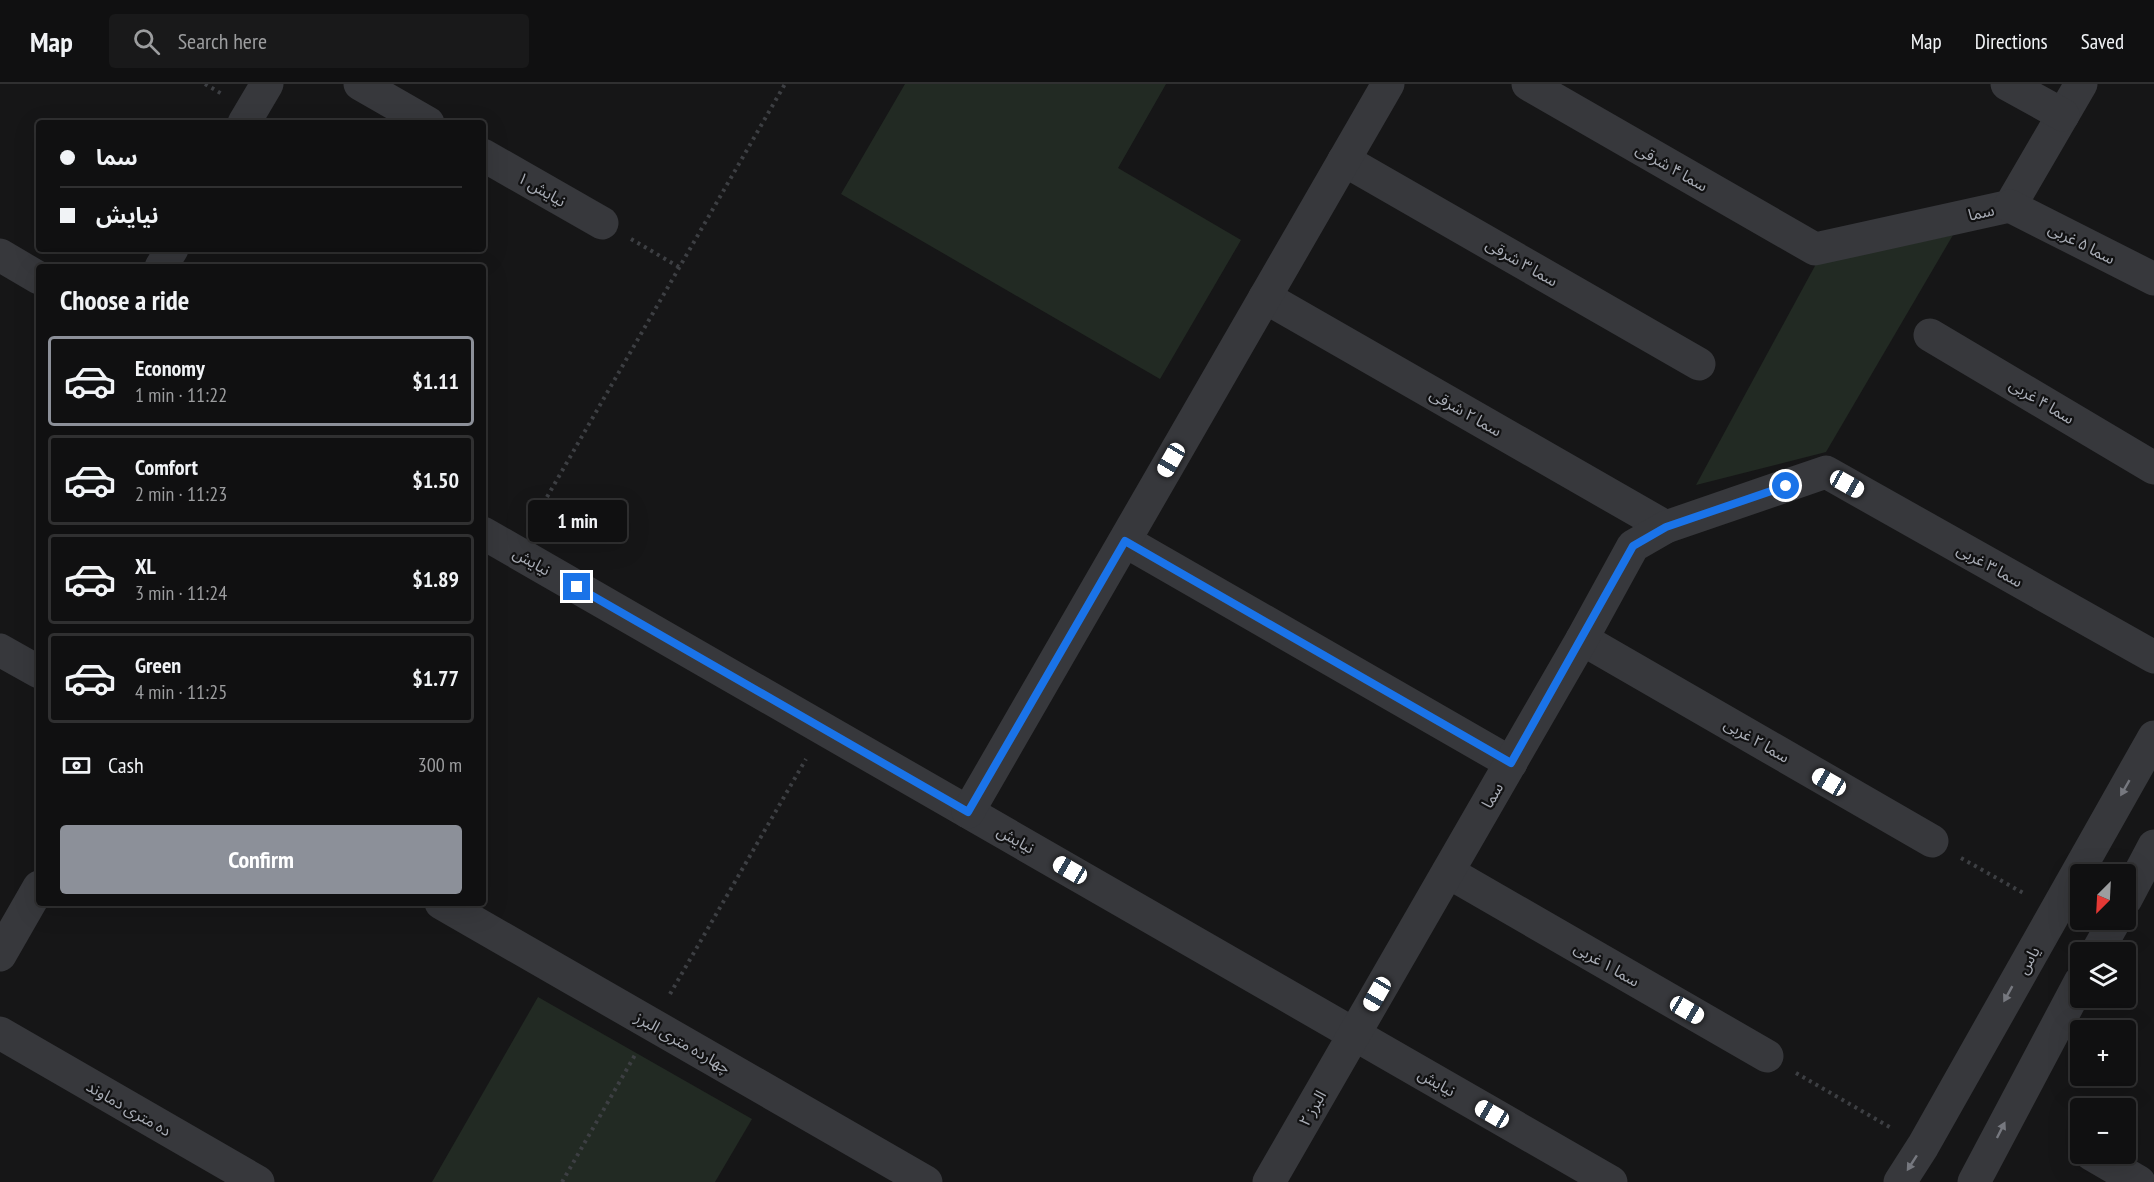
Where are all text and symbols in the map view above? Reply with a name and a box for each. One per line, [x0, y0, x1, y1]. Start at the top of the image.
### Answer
search box [109, 14, 529, 68]
text: Map [30, 23, 73, 60]
icon: search [130, 25, 163, 58]
text: Search here [178, 27, 267, 55]
text: Map [1911, 28, 1942, 55]
text: Directions [1975, 28, 2048, 55]
text: Saved [2081, 28, 2124, 55]
street label: سما ۴ شرقی [1632, 138, 1712, 196]
text: سما [96, 143, 138, 171]
street label: نیایش ۱ [514, 167, 570, 211]
street label: سما [1966, 199, 1996, 225]
text: نیایش [96, 201, 159, 229]
street label: سما ۵ غربی [2045, 218, 2119, 268]
street label: سما ۳ شرقی [1482, 233, 1562, 291]
text: Choose a ride [60, 283, 189, 317]
icon: car [63, 354, 117, 408]
text: Economy [135, 354, 205, 382]
text: $1.11 [412, 367, 459, 395]
street label: سما ۴ غربی [2006, 374, 2078, 428]
text: 1 min · 11:22 [135, 382, 227, 408]
street label: سما ۲ شرقی [1426, 383, 1506, 441]
car [1154, 440, 1188, 480]
icon: car [63, 453, 117, 507]
text: Comfort [135, 453, 198, 481]
text: $1.50 [412, 466, 459, 494]
car [1827, 467, 1867, 501]
route start [1772, 472, 1799, 499]
text: 2 min · 11:23 [135, 481, 227, 507]
callout: 1 min [528, 500, 626, 542]
text: 1 min [557, 508, 598, 534]
street label: سما ۳ غربی [1953, 539, 2027, 591]
street label: نیایش [510, 542, 554, 580]
icon: car [63, 552, 117, 606]
text: XL [135, 552, 156, 580]
text: $1.89 [412, 565, 459, 593]
route end [563, 573, 590, 600]
text: 3 min · 11:24 [135, 580, 227, 606]
icon: car [63, 651, 117, 705]
text: Green [135, 651, 181, 679]
text: $1.77 [412, 664, 459, 692]
text: 4 min · 11:25 [135, 679, 227, 705]
street label: سما ۲ غربی [1721, 713, 1793, 767]
icon: cash [60, 749, 93, 782]
text: Cash [108, 751, 144, 779]
text: 300 m [418, 752, 462, 778]
car [1809, 765, 1849, 799]
street label: سما [1477, 779, 1507, 811]
one-way arrow [2120, 780, 2130, 797]
street label: نیایش [994, 820, 1038, 858]
button: Confirm [60, 825, 462, 894]
car [1050, 853, 1090, 887]
north arrow [2070, 864, 2136, 930]
map controls [2070, 864, 2136, 1164]
street label: سما ۱ غربی [1571, 937, 1643, 991]
button: layers [2070, 942, 2136, 1008]
street label: یاس [2012, 943, 2044, 977]
car [1360, 974, 1394, 1014]
one-way arrow [2003, 986, 2014, 1002]
car [1667, 993, 1707, 1027]
street label: چهارده متری البرز [630, 1006, 734, 1078]
button: + [2070, 1020, 2136, 1086]
street label: نیایش [1415, 1063, 1459, 1101]
street label: ده متری دماوند [83, 1076, 175, 1140]
street label: البرز ۲ [1294, 1086, 1330, 1130]
car [1472, 1097, 1512, 1131]
button: − [2070, 1098, 2136, 1164]
one-way arrow [1995, 1121, 2005, 1139]
one-way arrow [1906, 1155, 1917, 1172]

